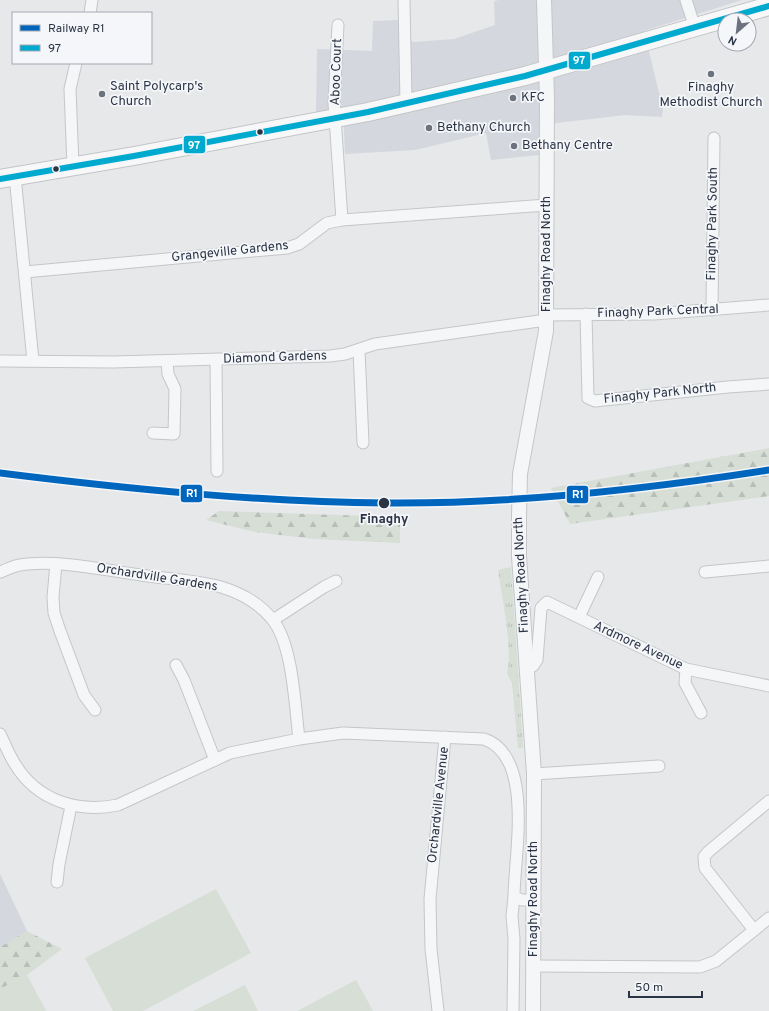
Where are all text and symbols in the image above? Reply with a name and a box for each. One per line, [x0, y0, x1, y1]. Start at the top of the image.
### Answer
legend [12, 12, 152, 64]
north arrow [717, 12, 757, 52]
text: Railway R1 [48, 21, 105, 37]
text: N [726, 32, 740, 48]
street label: Aboo Court [328, 38, 346, 106]
text: 97 [48, 41, 61, 57]
line badge: 97 [568, 51, 591, 70]
text: 97 [573, 54, 585, 68]
marker: Finaghy Methodist Church [706, 69, 716, 79]
place label: Saint Polycarp's Church [110, 79, 203, 110]
place label: Finaghy Methodist Church [659, 80, 763, 111]
marker: Saint Polycarp's Church [97, 89, 107, 99]
place label: KFC [521, 90, 545, 106]
marker: KFC [508, 93, 518, 103]
place label: Bethany Church [437, 120, 530, 136]
marker: Bethany Church [424, 123, 434, 133]
unlabelled marker [255, 127, 265, 137]
line badge: 97 [183, 135, 206, 154]
place label: Bethany Centre [522, 138, 613, 154]
text: 97 [188, 139, 200, 153]
marker: Bethany Centre [509, 141, 519, 151]
unlabelled marker [51, 164, 61, 174]
street label: Finaghy Park South [704, 167, 722, 281]
street label: Finaghy Road North [539, 196, 555, 312]
street label: Grangeville Gardens [171, 238, 289, 266]
street label: Finaghy Park Central [597, 302, 719, 322]
street label: Diamond Gardens [223, 348, 327, 368]
street label: Finaghy Park North [603, 380, 717, 408]
line badge: R1 [180, 484, 203, 503]
line badge: R1 [566, 485, 589, 504]
text: R1 [186, 487, 198, 501]
text: R1 [572, 488, 584, 502]
marker: Finaghy [377, 496, 391, 510]
place label: Finaghy [360, 512, 409, 528]
street label: Finaghy Road North [511, 516, 533, 634]
street label: Orchardville Gardens [95, 561, 219, 595]
street label: Ardmore Avenue [591, 618, 685, 674]
street label: Orchardville Avenue [425, 746, 453, 864]
street label: Finaghy Road North [526, 841, 542, 957]
scale bar [629, 973, 702, 999]
text: 50 m [635, 980, 663, 996]

